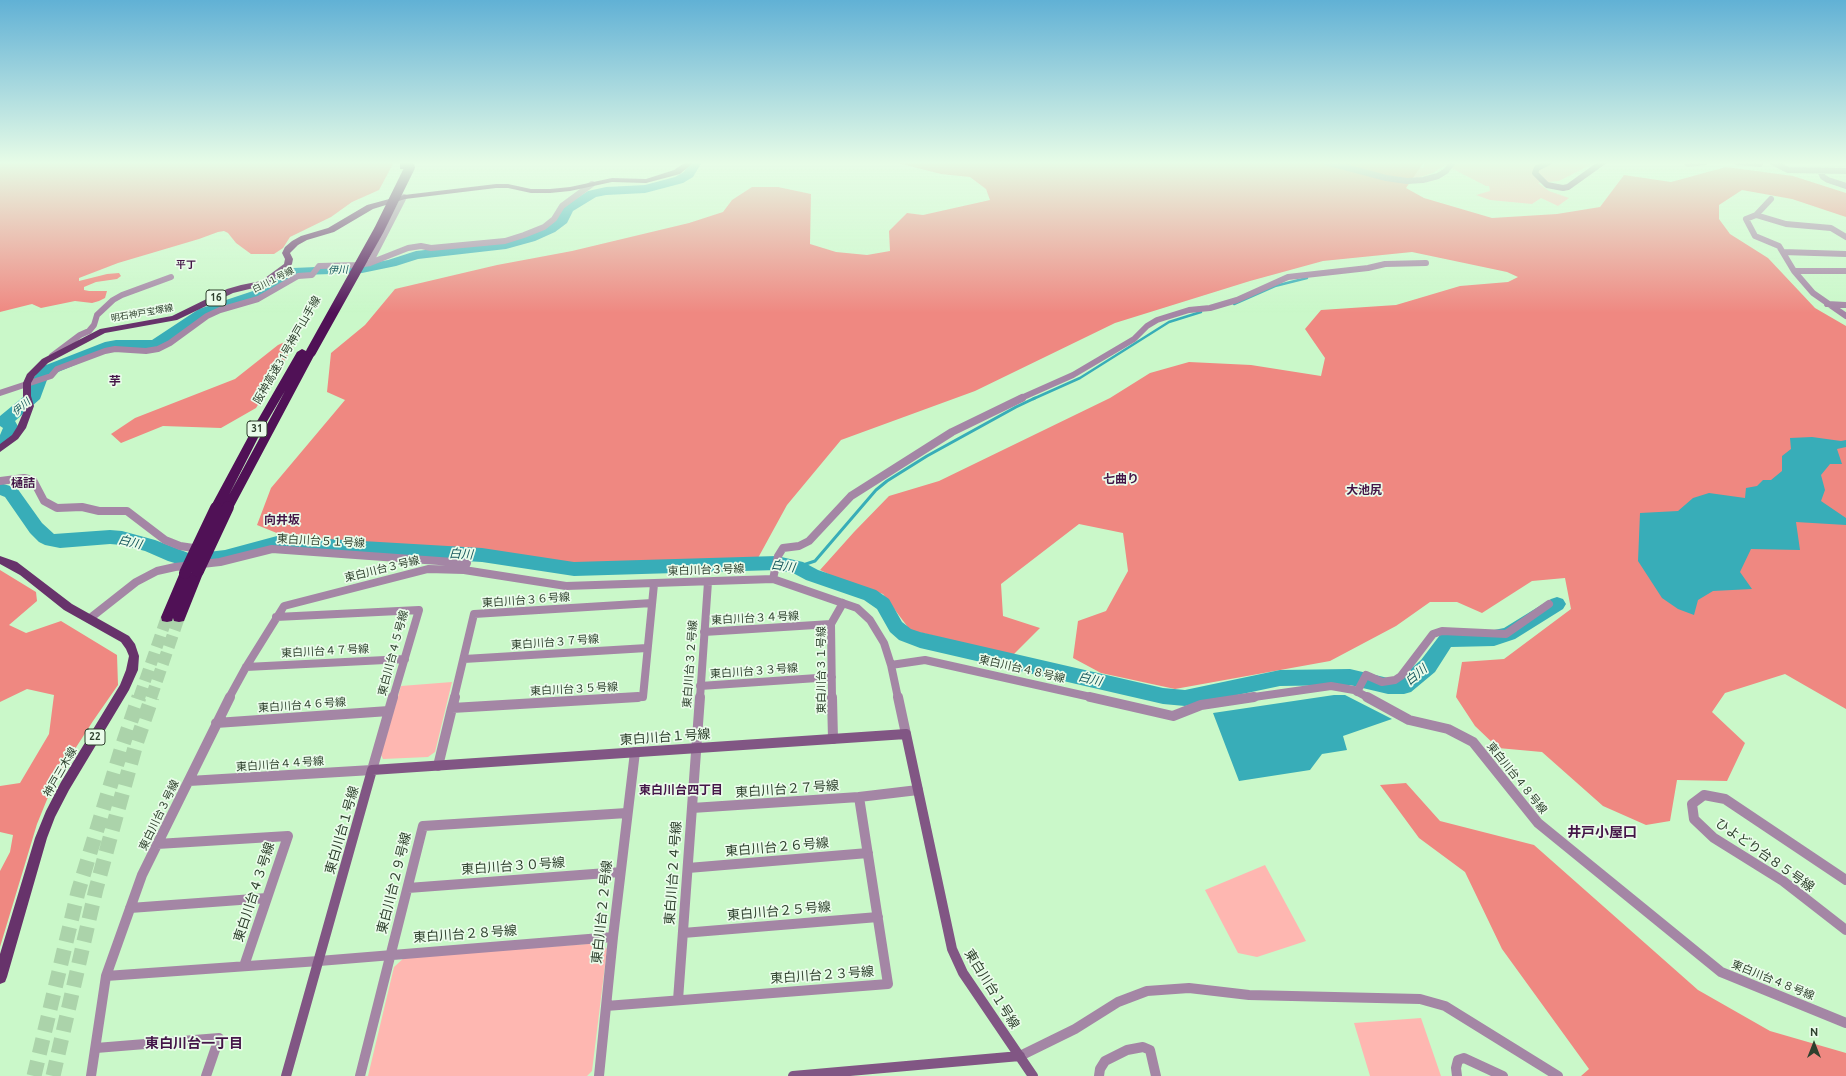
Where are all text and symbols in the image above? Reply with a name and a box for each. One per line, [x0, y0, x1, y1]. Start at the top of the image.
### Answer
district label: 平丁 [176, 259, 196, 271]
water label: 伊川 [328, 264, 348, 276]
street label: 白川１号線 [251, 265, 295, 295]
road number: 16 [206, 290, 226, 306]
street label: 阪神高速31号神戸山手線 [251, 294, 323, 406]
street label: 明石神戸宝塚線 [110, 302, 174, 324]
district label: 芋 [109, 374, 121, 388]
water label: 伊川 [9, 396, 33, 418]
road number: 31 [247, 421, 267, 437]
district label: 七曲り [1103, 472, 1139, 486]
district label: 樋詰 [11, 476, 35, 490]
district label: 大池尻 [1346, 483, 1382, 497]
district label: 向井坂 [264, 513, 300, 527]
water label: 白川 [117, 532, 143, 552]
street label: 東白川台５１号線 [277, 532, 365, 550]
water label: 白川 [449, 546, 473, 562]
street label: 東白川台３号線 [343, 553, 421, 585]
water label: 白川 [770, 557, 796, 575]
street label: 東白川台３号線 [667, 562, 745, 578]
street label: 東白川台３６号線 [482, 590, 570, 610]
street label: 東白川台４５号線 [375, 609, 411, 697]
street label: 東白川台３４号線 [711, 609, 799, 627]
street label: 東白川台３２号線 [680, 620, 700, 708]
street label: 東白川台３１号線 [814, 626, 828, 714]
street label: 東白川台３７号線 [511, 632, 599, 652]
street label: 東白川台４７号線 [281, 642, 369, 660]
street label: 東白川台４８号線 [978, 653, 1066, 685]
street label: 東白川台３３号線 [710, 661, 798, 681]
water label: 白川 [1402, 662, 1430, 688]
water label: 白川 [1077, 669, 1103, 689]
street label: 東白川台３５号線 [530, 680, 618, 698]
street label: 東白川台４６号線 [258, 695, 346, 715]
street label: 東白川台１号線 [619, 726, 711, 748]
road number: 22 [85, 729, 105, 745]
street label: 東白川台４８号線 [1484, 740, 1550, 816]
street label: 神戸三木線 [41, 745, 79, 799]
street label: 東白川台４４号線 [236, 754, 324, 774]
street label: 東白川台３号線 [136, 778, 182, 852]
street label: 東白川台２７号線 [735, 778, 839, 800]
district label: 東白川台四丁目 [639, 783, 723, 797]
street label: 東白川台１号線 [322, 784, 362, 876]
street label: ひよどり台８５号線 [1713, 815, 1817, 895]
street label: 東白川台２４号線 [662, 821, 684, 925]
district label: 井戸小屋口 [1567, 824, 1637, 840]
street label: 東白川台２９号線 [374, 831, 414, 935]
street label: 東白川台２６号線 [725, 835, 829, 859]
street label: 東白川台４３号線 [231, 840, 277, 944]
street label: 東白川台３０号線 [461, 855, 565, 877]
street label: 東白川台２２号線 [589, 859, 615, 965]
street label: 東白川台２５号線 [727, 899, 831, 923]
street label: 東白川台２８号線 [413, 923, 517, 945]
street label: 東白川台１号線 [961, 946, 1023, 1032]
street label: 東白川台４８号線 [1730, 957, 1816, 1003]
street label: 東白川台２３号線 [770, 964, 874, 986]
north arrow [1794, 1024, 1834, 1064]
text: N [1810, 1026, 1818, 1038]
district label: 東白川台一丁目 [145, 1035, 243, 1051]

